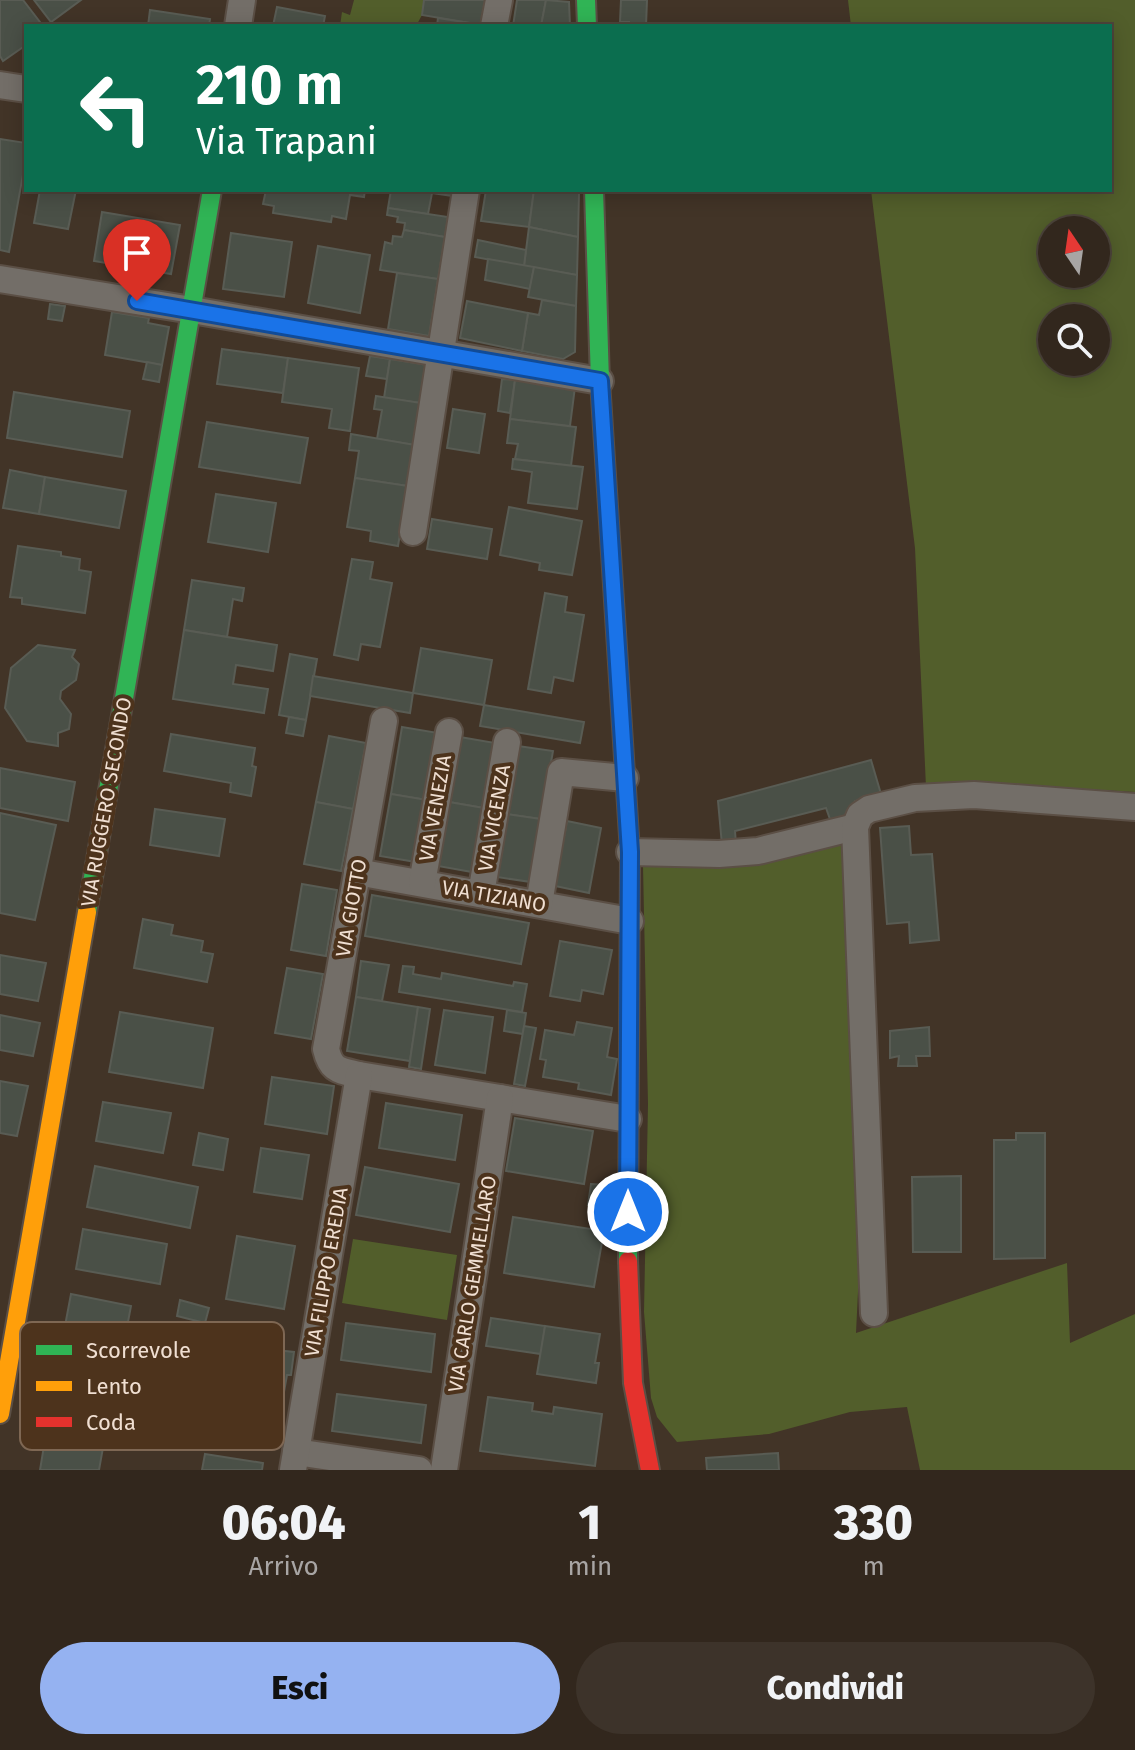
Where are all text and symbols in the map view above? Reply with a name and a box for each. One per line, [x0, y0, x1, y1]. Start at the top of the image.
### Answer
text: 210 m [196, 52, 343, 119]
icon: left [64, 56, 168, 160]
text: Via Trapani [196, 120, 377, 164]
north arrow [1038, 216, 1110, 288]
map controls [1038, 216, 1110, 376]
pin [103, 219, 171, 301]
icon: arrive [115, 231, 159, 275]
button: search [1038, 304, 1110, 376]
street label: VIA RUGGERO SECONDO [76, 695, 136, 909]
street label: VIA VENEZIA [414, 752, 456, 863]
street label: VIA VICENZA [473, 762, 515, 873]
street label: VIA GIOTTO [331, 857, 371, 959]
street label: VIA TIZIANO [440, 875, 548, 917]
position arrow [586, 1170, 670, 1254]
street label: VIA CARLO GEMMELLARO [443, 1174, 501, 1394]
street label: VIA FILIPPO EREDIA [299, 1185, 353, 1359]
legend [20, 1322, 284, 1450]
text: Scorrevole [86, 1337, 191, 1364]
text: Lento [86, 1373, 142, 1400]
text: Coda [86, 1409, 136, 1436]
text: 06:04 [222, 1494, 346, 1552]
text: 1 [578, 1494, 601, 1552]
text: 330 [834, 1494, 913, 1552]
text: Arrivo [249, 1551, 319, 1582]
text: min [567, 1551, 612, 1582]
text: m [862, 1551, 885, 1582]
button: Esci [40, 1642, 560, 1734]
button: Condividi [576, 1642, 1095, 1734]

